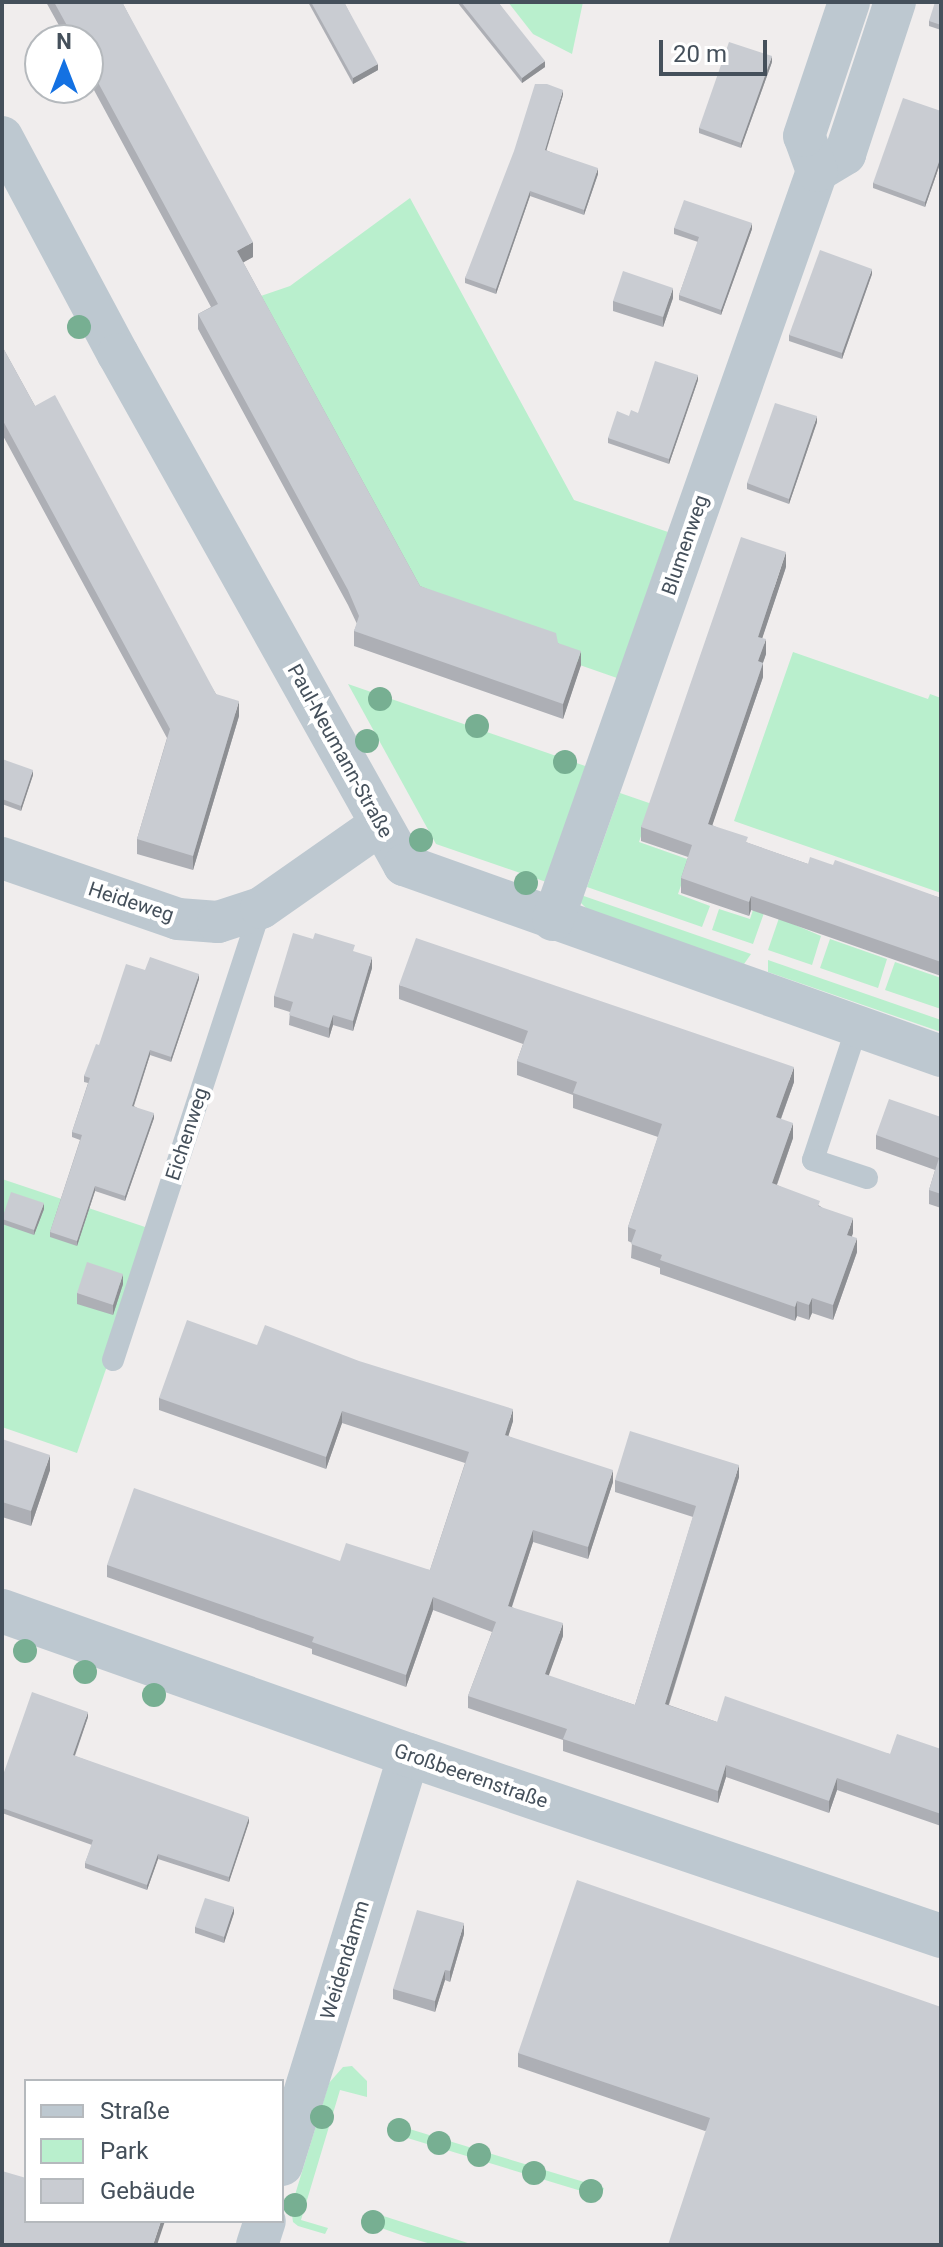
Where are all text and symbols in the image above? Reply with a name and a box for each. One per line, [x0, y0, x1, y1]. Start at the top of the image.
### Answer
north arrow [24, 24, 104, 104]
scale bar [663, 24, 771, 74]
text: N [56, 29, 72, 54]
text: 20 m [673, 40, 727, 68]
street label: Blumenweg [657, 492, 713, 598]
street label: Paul-Neumann-Straße [282, 660, 398, 842]
street label: Heideweg [85, 877, 177, 927]
street label: Eichenweg [161, 1085, 213, 1183]
street label: Großbeerenstraße [391, 1738, 551, 1814]
street label: Weidendamm [316, 1898, 374, 2022]
legend [24, 2079, 284, 2223]
text: Straße [100, 2097, 170, 2125]
text: Park [100, 2137, 148, 2165]
text: Gebäude [100, 2177, 195, 2205]

